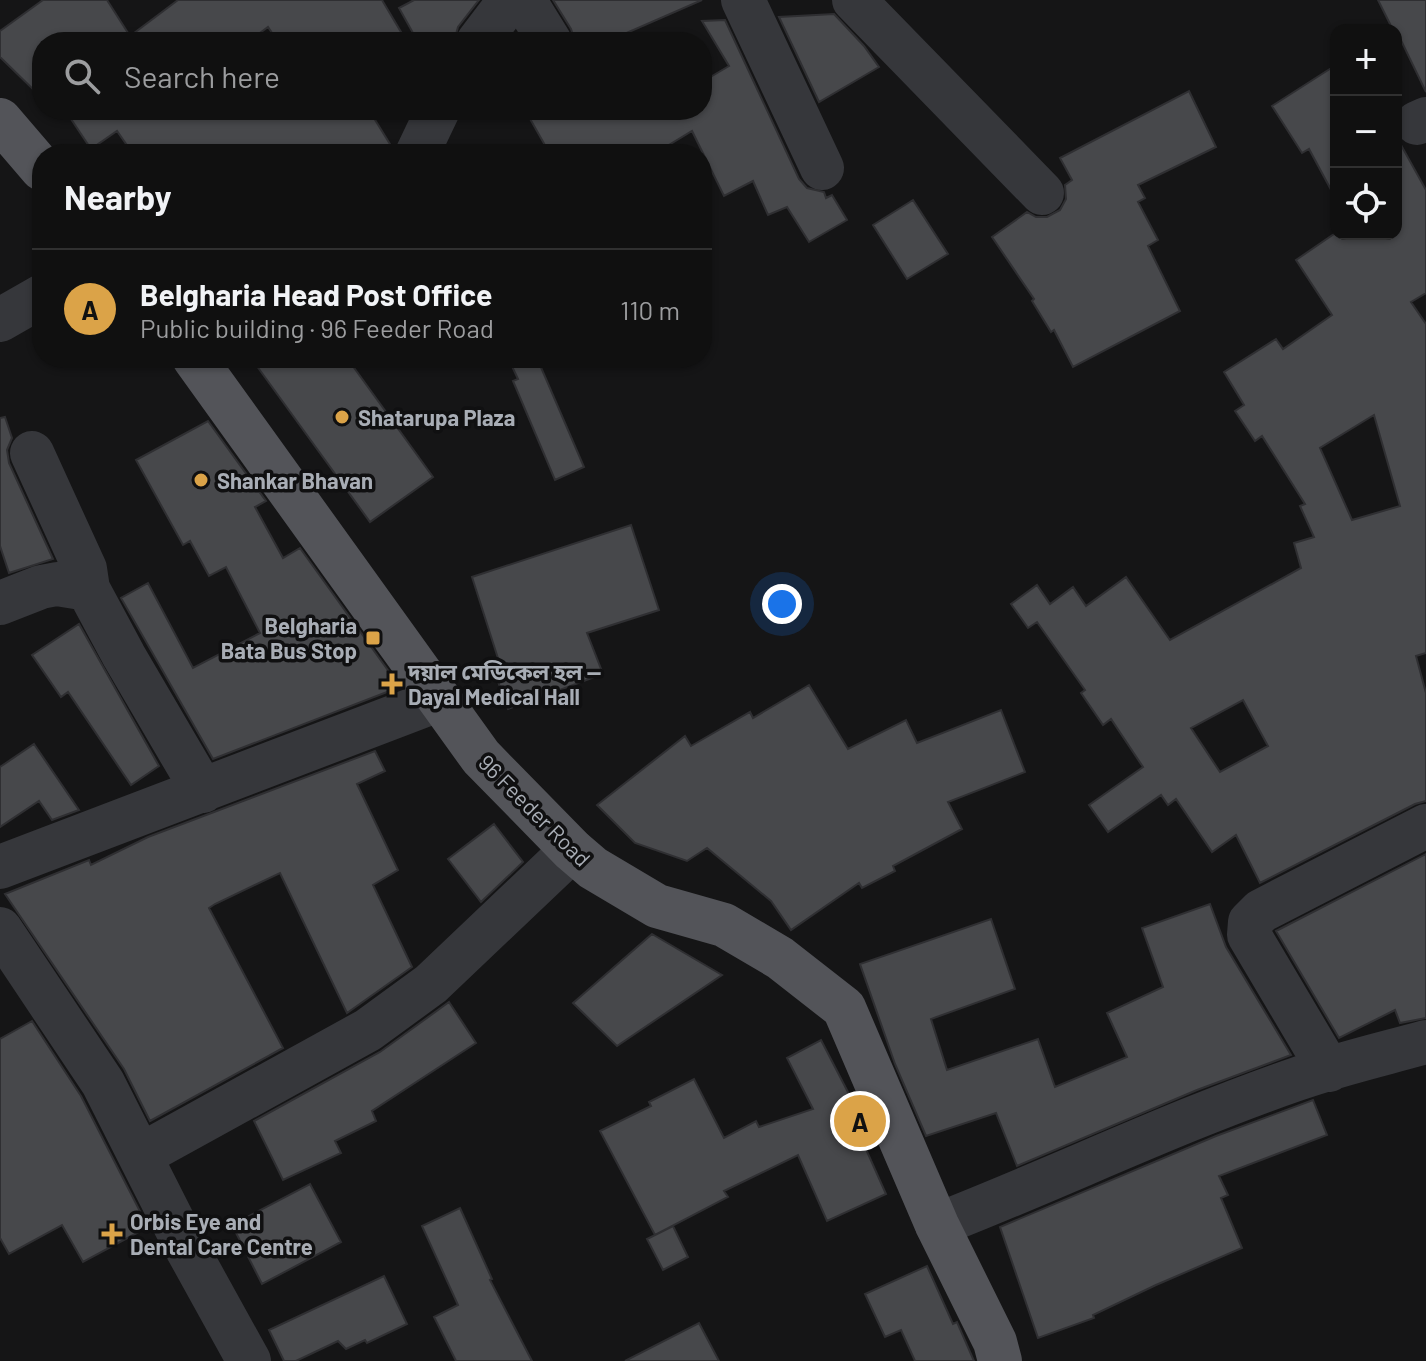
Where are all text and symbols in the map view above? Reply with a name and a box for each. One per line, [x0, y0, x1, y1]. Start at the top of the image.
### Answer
map controls [1330, 24, 1402, 240]
button: + [1330, 24, 1402, 96]
search box [32, 32, 712, 120]
icon: search [60, 54, 104, 98]
text: Search here [124, 58, 280, 94]
button: − [1330, 96, 1402, 168]
button: locate [1330, 168, 1402, 240]
text: Nearby [64, 176, 172, 217]
text: Belgharia Head Post Office [140, 276, 492, 312]
text: A [81, 294, 99, 325]
text: 110 m [620, 294, 680, 325]
text: Public building · 96 Feeder Road [140, 312, 494, 343]
place label: Shatarupa Plaza [358, 404, 515, 430]
marker: Shatarupa Plaza [333, 408, 351, 426]
place label: Shankar Bhavan [217, 467, 373, 493]
marker: Shankar Bhavan [192, 471, 210, 489]
your location [762, 584, 802, 624]
place label: Belgharia Bata Bus Stop [221, 612, 357, 663]
marker: Belgharia Bata Bus Stop [364, 629, 382, 647]
place label: দয়াল মেডিকেল হল — Dayal Medical Hall [407, 658, 601, 709]
marker: দয়াল মেডিকেল হল — Dayal Medical Hall [383, 675, 401, 693]
street label: 96 Feeder Road [474, 749, 596, 871]
pin: A [834, 1091, 886, 1151]
place label: Orbis Eye and Dental Care Centre [130, 1208, 313, 1259]
marker: Orbis Eye and Dental Care Centre [101, 1223, 123, 1245]

